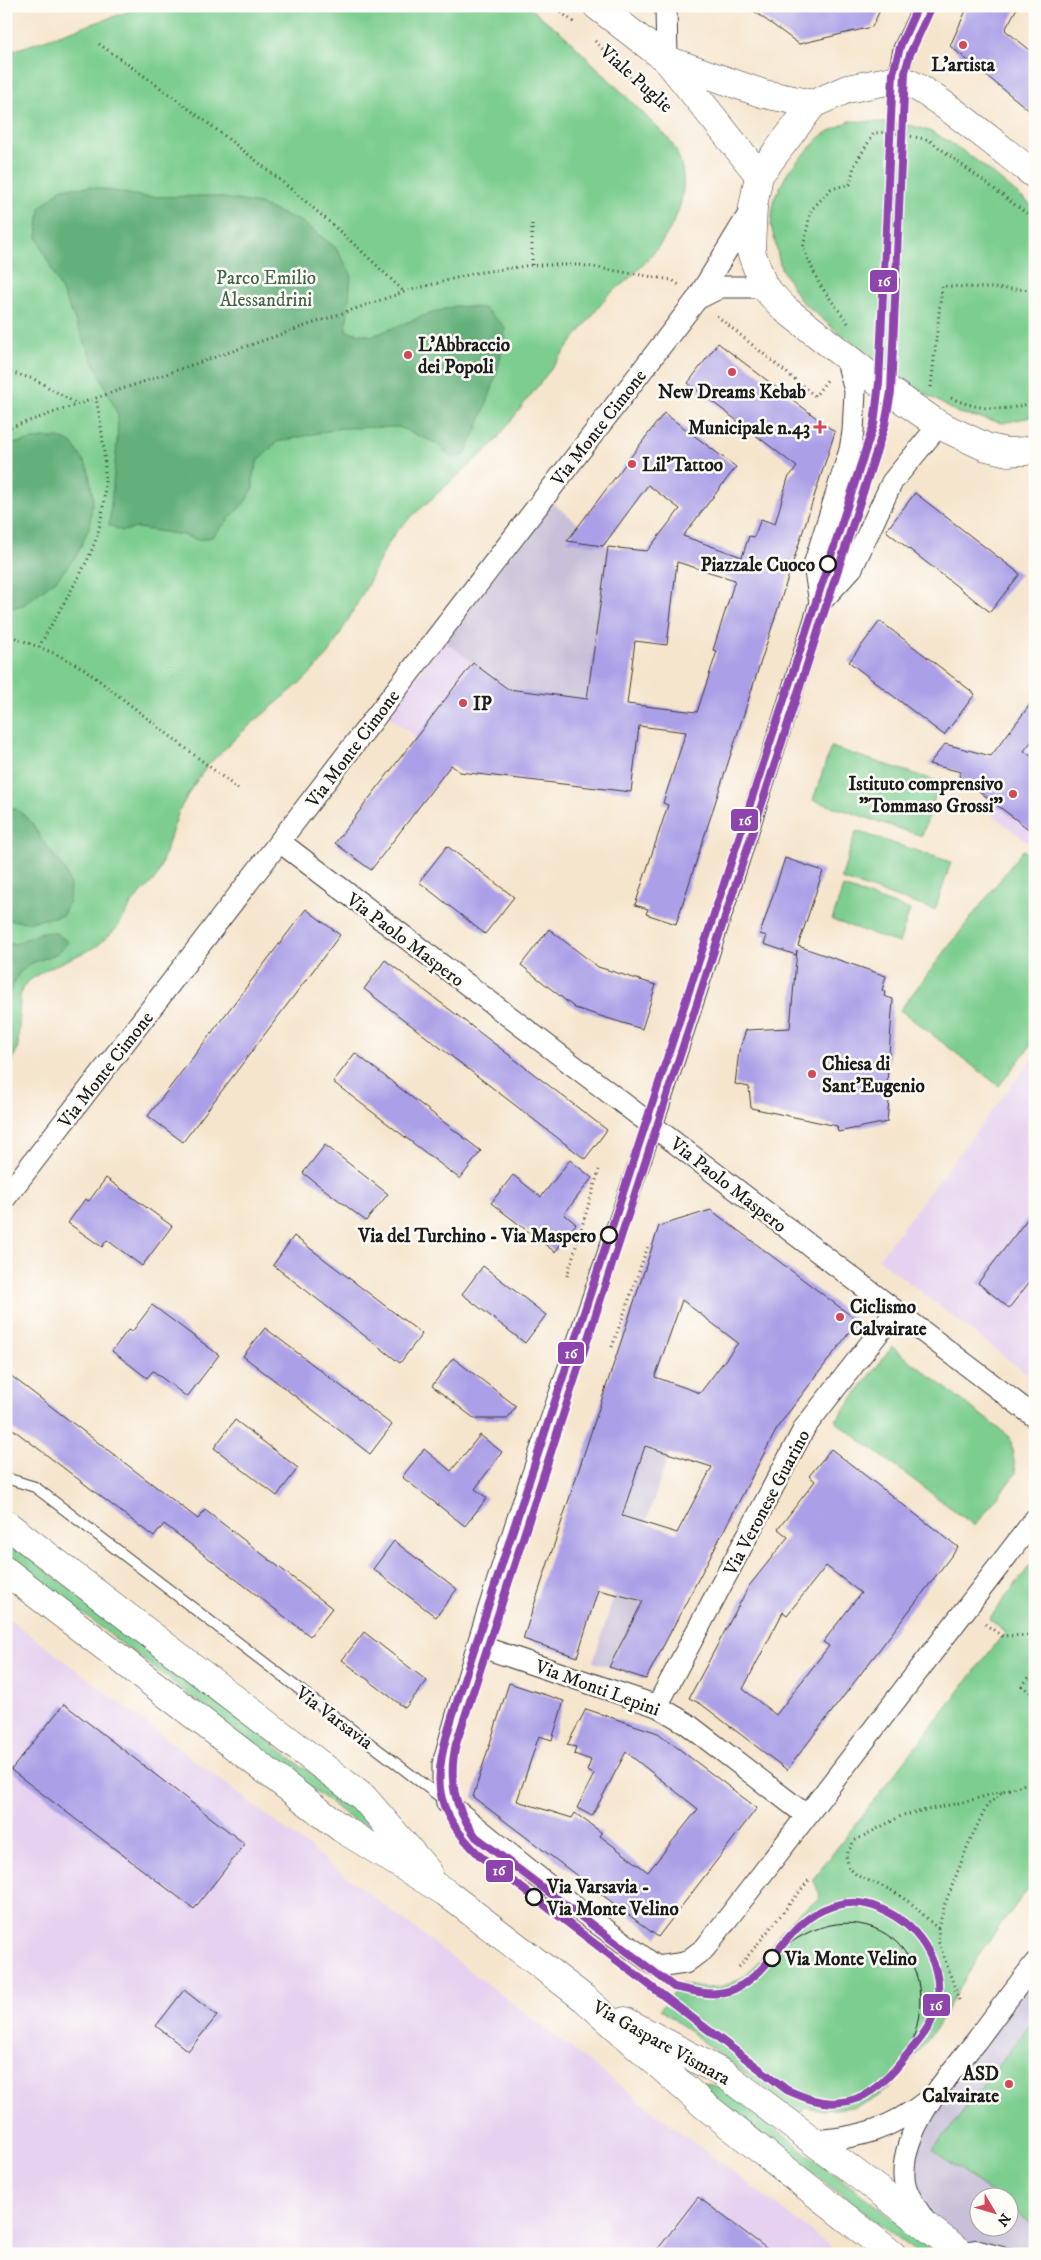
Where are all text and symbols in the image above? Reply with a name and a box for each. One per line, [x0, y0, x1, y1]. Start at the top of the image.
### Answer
marker: L'artista [957, 39, 969, 51]
street label: Viale Puglie [594, 40, 677, 118]
place label: L'artista [931, 54, 996, 77]
park label: Parco Emilio Alessandrini [216, 267, 316, 312]
line badge: 16 [869, 269, 898, 293]
text: 16 [878, 273, 891, 291]
place label: L’Abbraccio dei Popoli [418, 334, 510, 379]
marker: L’Abbraccio dei Popoli [402, 349, 414, 361]
street label: Via Monte Cimone [546, 365, 652, 492]
marker: New Dreams Kebab [726, 366, 738, 378]
place label: New Dreams Kebab [658, 381, 806, 404]
place label: Municipale n.43 [688, 417, 810, 440]
marker: Municipale n.43 [814, 421, 826, 433]
place label: Lil'Tattoo [642, 454, 723, 477]
marker: Lil'Tattoo [626, 458, 638, 470]
place label: Piazzale Cuoco [700, 554, 815, 577]
marker: Piazzale Cuoco [819, 555, 837, 573]
street label: Via Monte Cimone [301, 685, 405, 813]
place label: IP [473, 693, 492, 716]
marker: IP [457, 697, 469, 709]
place label: Istituto comprensivo "Tommaso Grossi" [848, 773, 1004, 818]
marker: Istituto comprensivo "Tommaso Grossi" [1007, 788, 1019, 800]
line badge: 16 [730, 808, 759, 832]
text: 16 [739, 812, 752, 830]
street label: Via Paolo Maspero [341, 888, 469, 992]
street label: Via Monte Cimone [53, 1007, 159, 1134]
place label: Chiesa di Sant’Eugenio [822, 1053, 925, 1098]
marker: Chiesa di Sant’Eugenio [806, 1068, 818, 1080]
street label: Via Paolo Maspero [664, 1132, 791, 1238]
place label: Via del Turchino - Via Maspero [357, 1225, 596, 1248]
marker: Via del Turchino - Via Maspero [600, 1226, 618, 1244]
place label: Ciclismo Calvairate [850, 1296, 927, 1341]
marker: Ciclismo Calvairate [834, 1311, 846, 1323]
line badge: 16 [557, 1341, 585, 1365]
text: 16 [565, 1345, 578, 1363]
street label: Via Veronese Guarino [719, 1426, 815, 1580]
street label: Via Monti Lepini [531, 1655, 663, 1722]
street label: Via Varsavia [290, 1681, 377, 1755]
line badge: 16 [485, 1859, 514, 1883]
text: 16 [493, 1862, 506, 1880]
place label: Via Varsavia - Via Monte Velino [546, 1876, 679, 1921]
marker: Via Varsavia - Via Monte Velino [525, 1888, 543, 1906]
place label: Via Monte Velino [784, 1948, 917, 1971]
marker: Via Monte Velino [763, 1949, 781, 1967]
line badge: 16 [922, 1993, 951, 2017]
street label: Via Gaspare Vismara [588, 1995, 734, 2091]
text: 16 [930, 1997, 943, 2015]
place label: ASD Calvairate [922, 2063, 999, 2108]
marker: ASD Calvairate [1003, 2078, 1015, 2090]
north arrow [968, 2188, 1018, 2238]
text: N [993, 2209, 1014, 2230]

